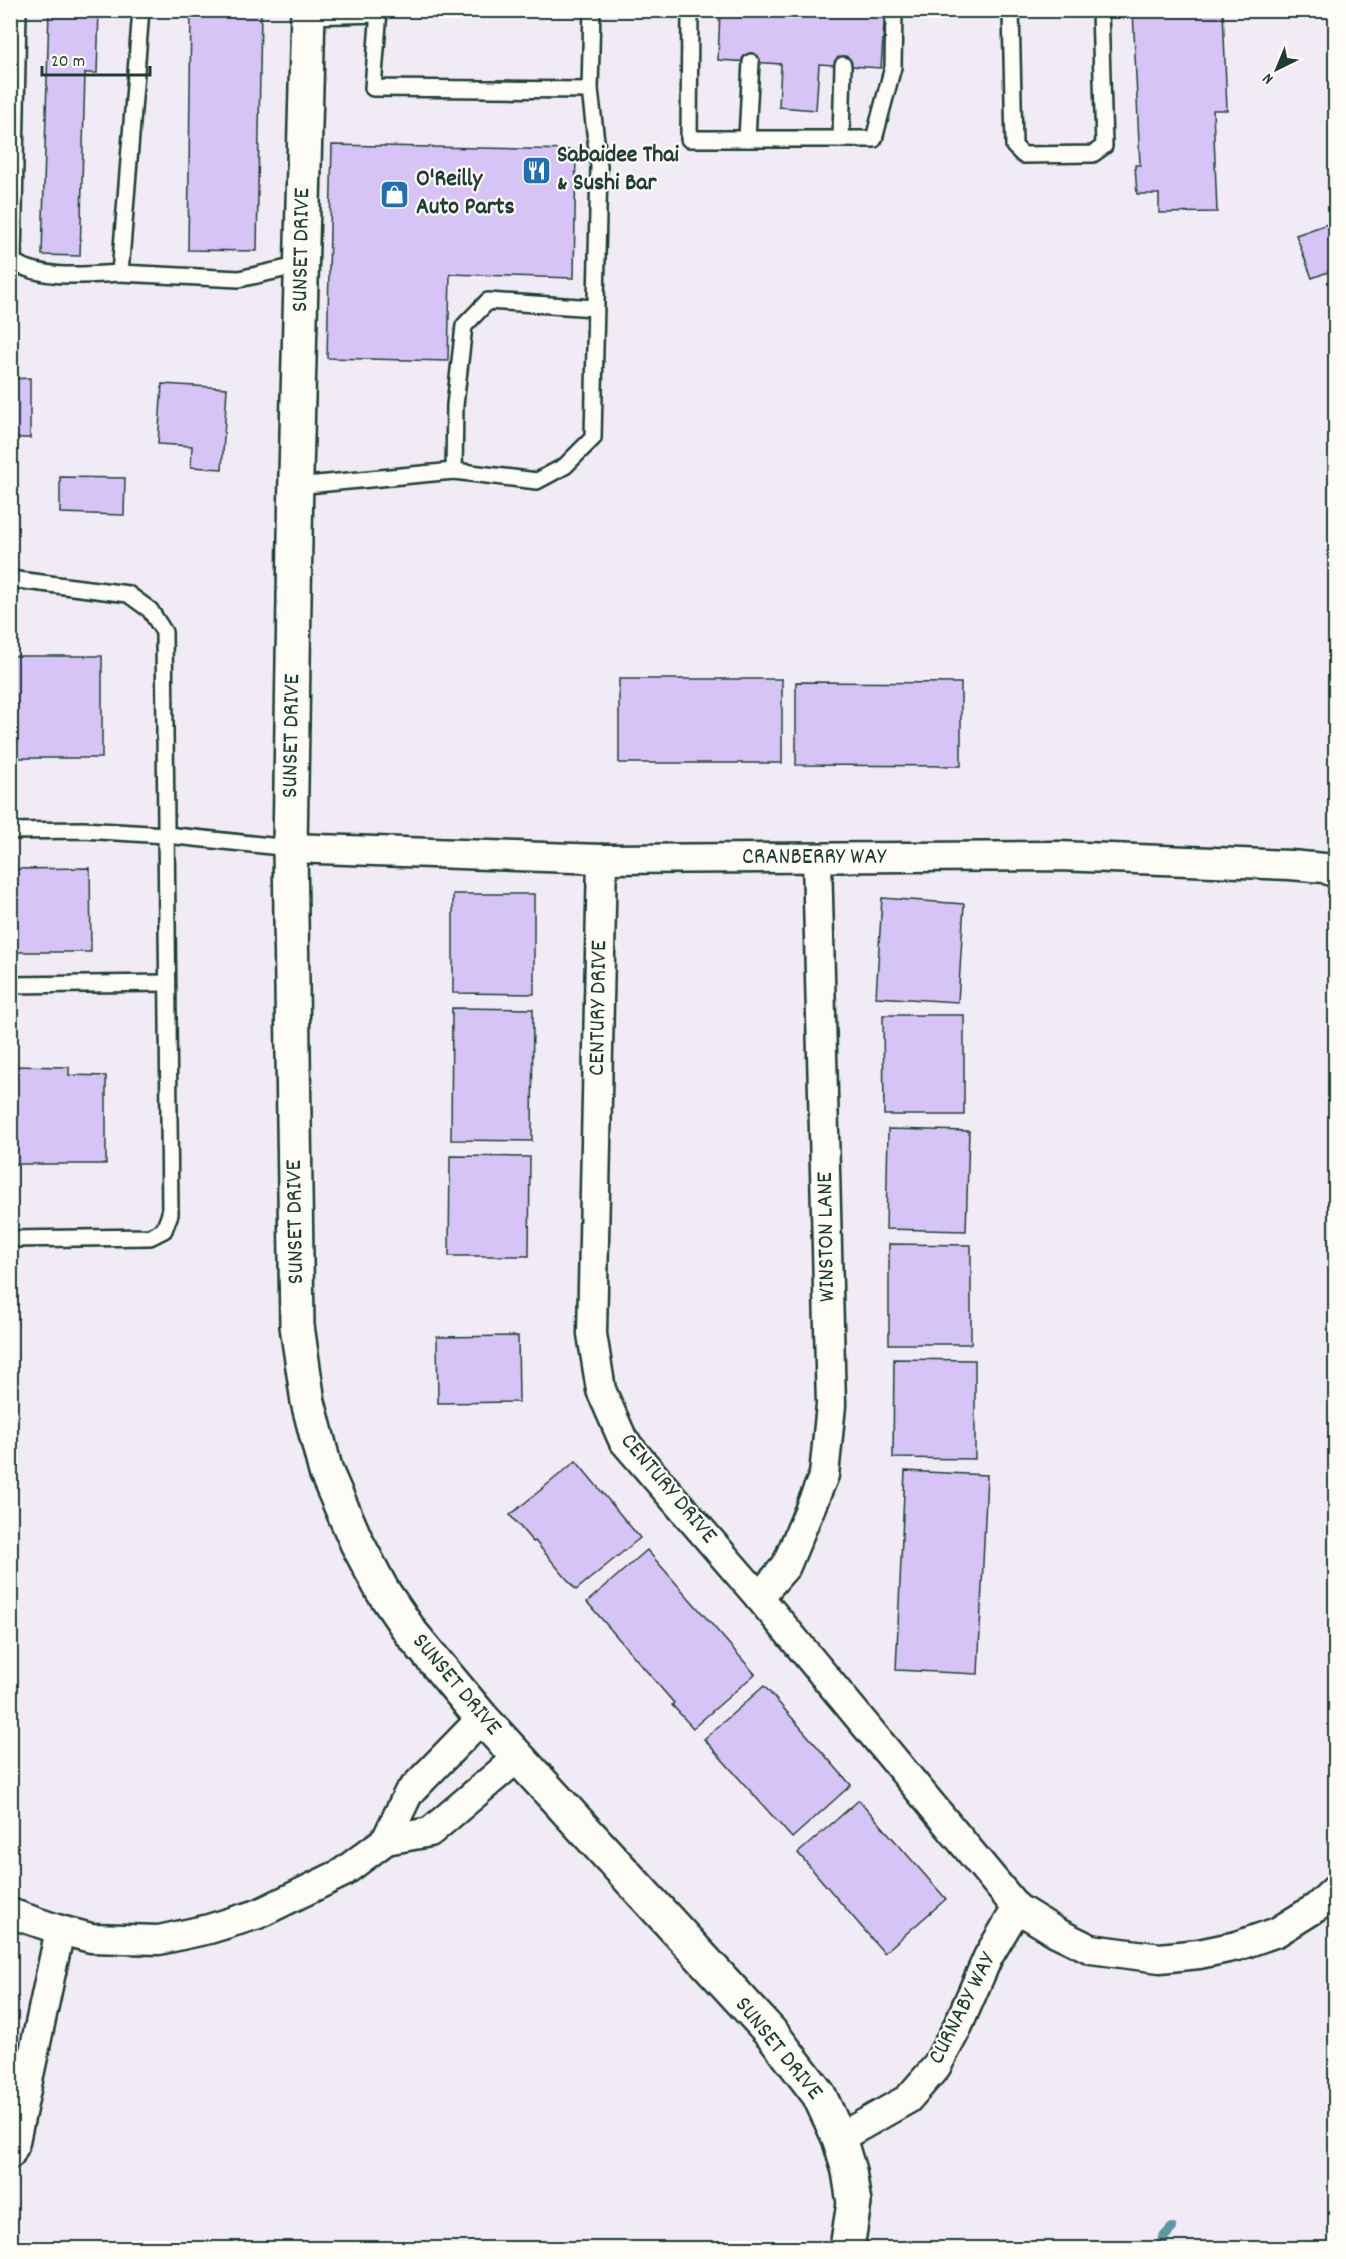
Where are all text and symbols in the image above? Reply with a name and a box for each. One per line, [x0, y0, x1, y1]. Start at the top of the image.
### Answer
scale bar [42, 39, 150, 77]
north arrow [1247, 39, 1307, 99]
text: 20 m [51, 50, 85, 75]
text: N [1258, 67, 1279, 89]
place label: Sabaidee Thai & Sushi Bar [557, 139, 680, 201]
restaurant icon: Sabaidee Thai & Sushi Bar [520, 154, 552, 186]
place label: O'Reilly Auto Parts [416, 163, 515, 225]
shop icon: O'Reilly Auto Parts [379, 178, 411, 210]
street label: SUNSET DRIVE [284, 187, 320, 313]
street label: SUNSET DRIVE [274, 673, 310, 799]
street label: CRANBERRY WAY [742, 841, 887, 875]
street label: CENTURY DRIVE [581, 940, 617, 1076]
street label: SUNSET DRIVE [278, 1159, 314, 1285]
street label: WINSTON LANE [809, 1172, 845, 1302]
street label: CENTURY DRIVE [611, 1426, 725, 1552]
street label: SUNSET DRIVE [403, 1626, 509, 1744]
street label: CURNABY WAY [920, 1946, 1006, 2071]
street label: SUNSET DRIVE [726, 1990, 830, 2108]

